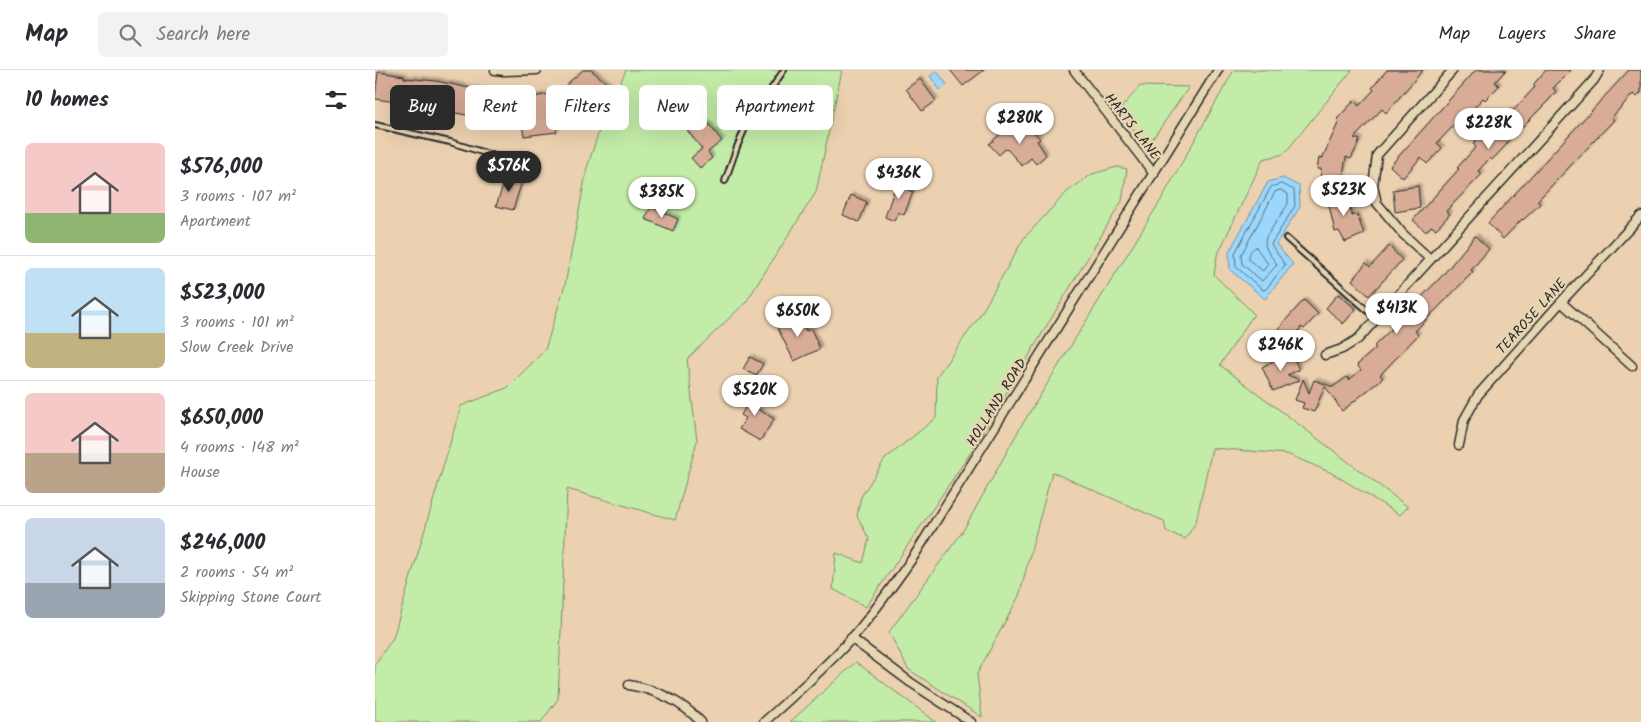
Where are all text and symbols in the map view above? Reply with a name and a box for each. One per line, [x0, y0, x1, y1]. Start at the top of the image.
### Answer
search box [98, 12, 448, 57]
text: Map [25, 15, 68, 54]
text: Search here [156, 20, 250, 50]
text: Map [1439, 20, 1470, 49]
text: Layers [1498, 20, 1546, 49]
text: Share [1574, 20, 1616, 49]
icon: search [116, 21, 144, 49]
text: 10 homes [25, 84, 109, 117]
chip: Buy [390, 85, 455, 130]
chip: Rent [465, 85, 536, 130]
chip: Filters [546, 85, 629, 130]
chip: New [639, 85, 707, 130]
chip: Apartment [717, 85, 833, 130]
icon: filters [322, 86, 350, 114]
street label: HARTS LANE [1099, 88, 1166, 166]
pin: $280K [985, 102, 1055, 145]
text: $280K [997, 106, 1043, 131]
pin: $228K [1454, 108, 1524, 150]
text: $228K [1465, 111, 1513, 136]
pin: $576K [474, 150, 544, 193]
text: $576,000 [180, 151, 262, 184]
text: $576K [487, 154, 531, 179]
pin: $436K [864, 158, 934, 200]
text: $436K [876, 161, 922, 186]
icon: home [65, 163, 125, 223]
pin: $523K [1309, 174, 1379, 217]
pin: $385K [627, 176, 697, 219]
text: $523K [1321, 178, 1367, 203]
text: $385K [639, 180, 685, 205]
text: 3 rooms · 107 m² [180, 184, 296, 209]
text: Apartment [180, 209, 251, 234]
street label: TEAROSE LANE [1491, 273, 1573, 360]
text: $523,000 [180, 277, 265, 310]
icon: home [65, 288, 125, 348]
pin: $413K [1362, 292, 1432, 335]
pin: $650K [763, 296, 833, 338]
text: $413K [1376, 296, 1418, 321]
text: $650K [776, 299, 820, 324]
text: 3 rooms · 101 m² [180, 310, 294, 335]
pin: $246K [1246, 330, 1316, 372]
text: $246K [1258, 333, 1304, 358]
text: Slow Creek Drive [180, 335, 293, 360]
street label: HOLLAND ROAD [961, 354, 1033, 451]
pin: $520K [720, 374, 790, 417]
text: $520K [733, 378, 777, 403]
text: $650,000 [180, 402, 263, 435]
icon: home [65, 413, 125, 473]
text: 4 rooms · 148 m² [180, 435, 299, 460]
text: House [180, 460, 220, 485]
text: $246,000 [180, 527, 265, 560]
icon: home [65, 538, 125, 598]
text: 2 rooms · 54 m² [180, 560, 293, 585]
text: Skipping Stone Court [180, 585, 322, 610]

